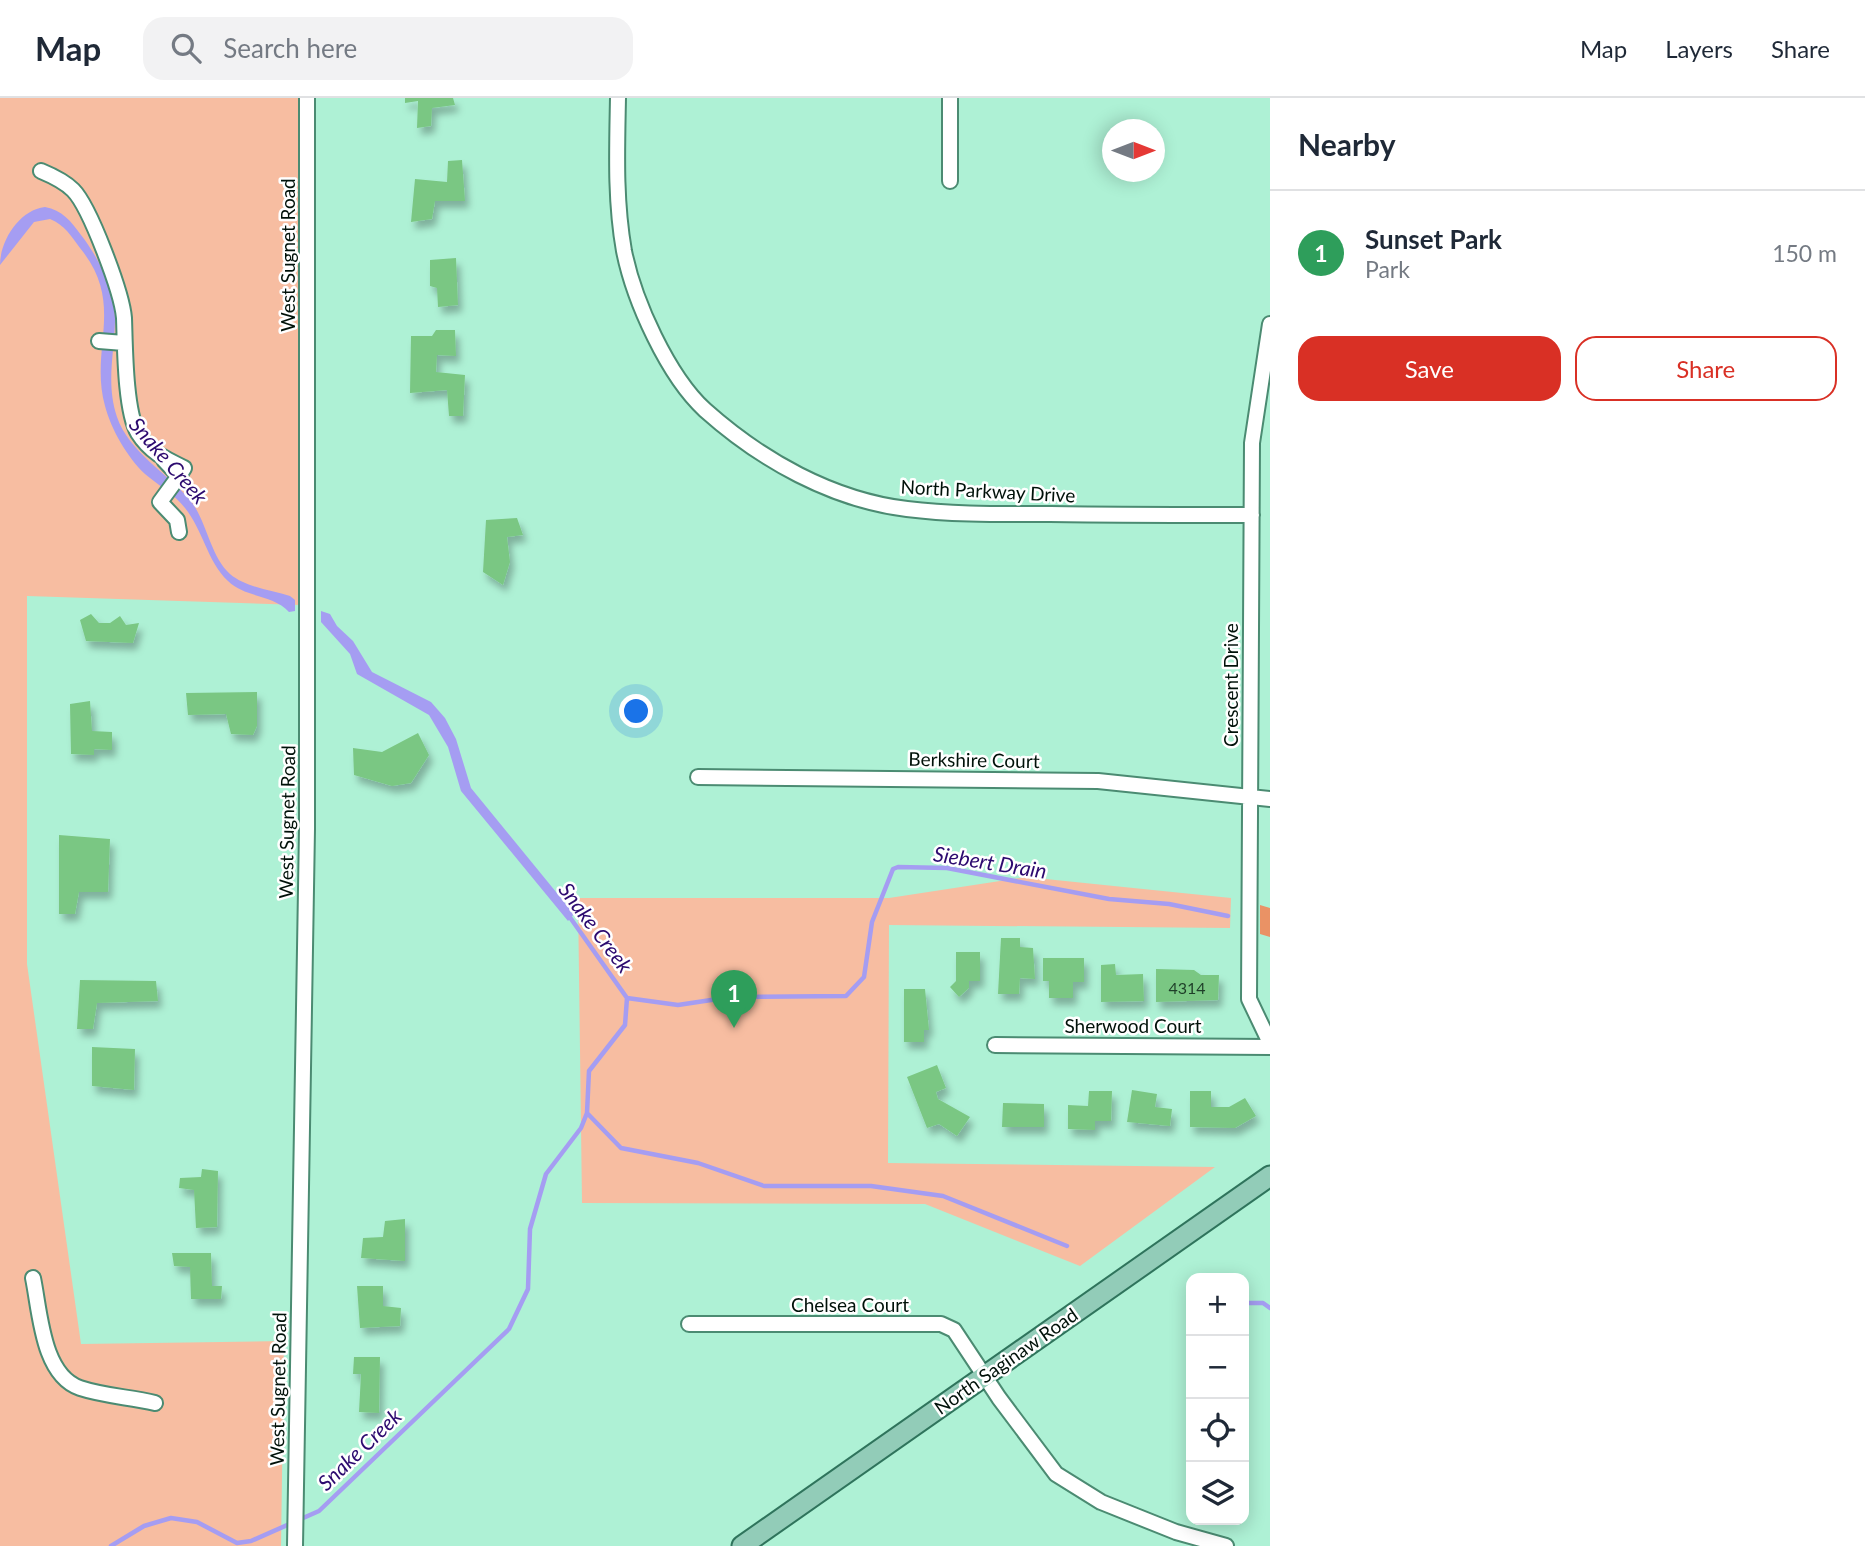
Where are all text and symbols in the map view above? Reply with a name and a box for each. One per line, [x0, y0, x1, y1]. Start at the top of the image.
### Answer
search box [143, 17, 633, 80]
text: Map [35, 28, 101, 68]
icon: search [167, 29, 205, 67]
text: Search here [223, 32, 357, 64]
text: Map [1580, 34, 1627, 63]
text: Layers [1665, 34, 1733, 63]
text: Share [1771, 34, 1830, 63]
north arrow [1102, 119, 1165, 182]
text: Nearby [1298, 126, 1396, 162]
street label: West Sugnet Road [276, 178, 299, 332]
text: Sunset Park [1365, 223, 1502, 255]
text: 1 [1314, 239, 1328, 267]
text: 150 m [1772, 239, 1837, 267]
text: Park [1365, 255, 1410, 283]
button: Save [1298, 336, 1561, 401]
button: Share [1575, 336, 1837, 401]
water label: Snake Creek [125, 412, 214, 509]
street label: North Parkway Drive [900, 474, 1076, 507]
street label: Crescent Drive [1219, 623, 1242, 747]
your location [619, 694, 653, 728]
street label: West Sugnet Road [274, 745, 299, 899]
street label: Berkshire Court [908, 747, 1040, 772]
water label: Siebert Drain [932, 840, 1049, 883]
water label: Snake Creek [554, 877, 639, 978]
pin: 1 [711, 970, 757, 1028]
house number: 4314 [1168, 978, 1206, 997]
street label: Sherwood Court [1064, 1014, 1202, 1037]
map controls [1186, 1273, 1249, 1525]
button: + [1186, 1273, 1249, 1336]
street label: Chelsea Court [791, 1293, 909, 1316]
street label: North Saginaw Road [930, 1302, 1082, 1419]
street label: West Sugnet Road [265, 1312, 290, 1466]
button: − [1186, 1336, 1249, 1399]
button: locate [1186, 1399, 1249, 1462]
water label: Snake Creek [312, 1402, 407, 1495]
button: layers [1186, 1462, 1249, 1525]

